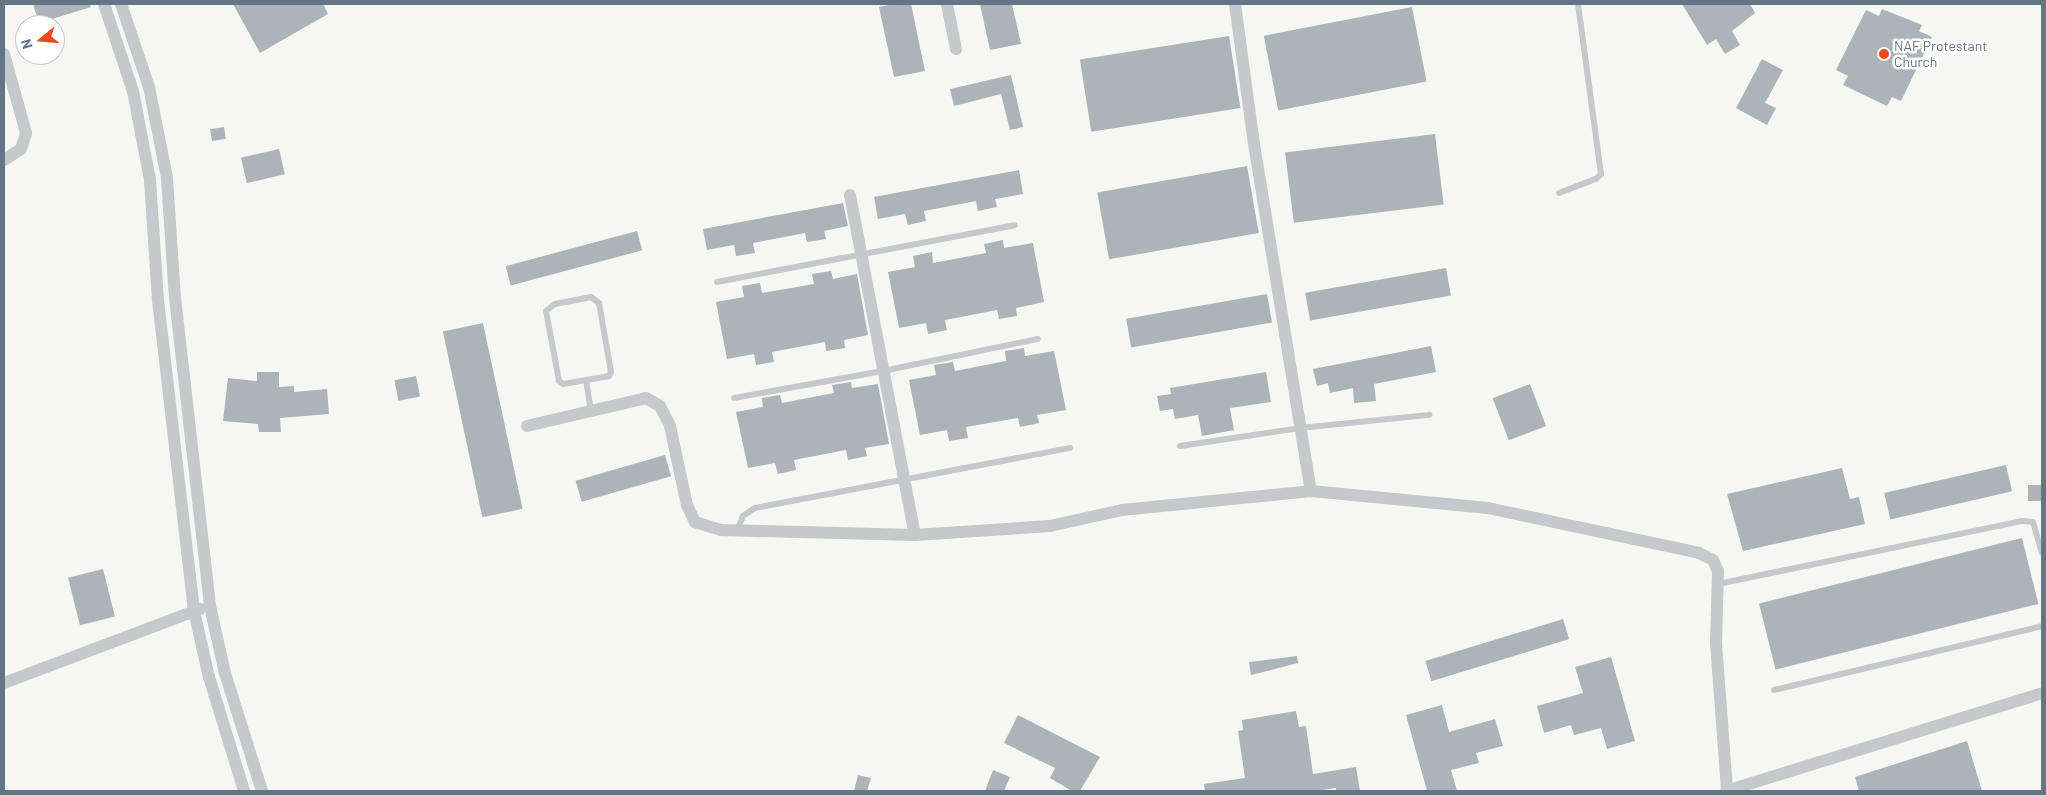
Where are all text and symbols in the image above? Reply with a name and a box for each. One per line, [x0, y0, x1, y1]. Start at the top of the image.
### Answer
north arrow [15, 15, 65, 65]
text: N [17, 37, 36, 51]
place label: NAF Protestant Church [1894, 38, 1987, 70]
marker: NAF Protestant Church [1878, 48, 1890, 60]

